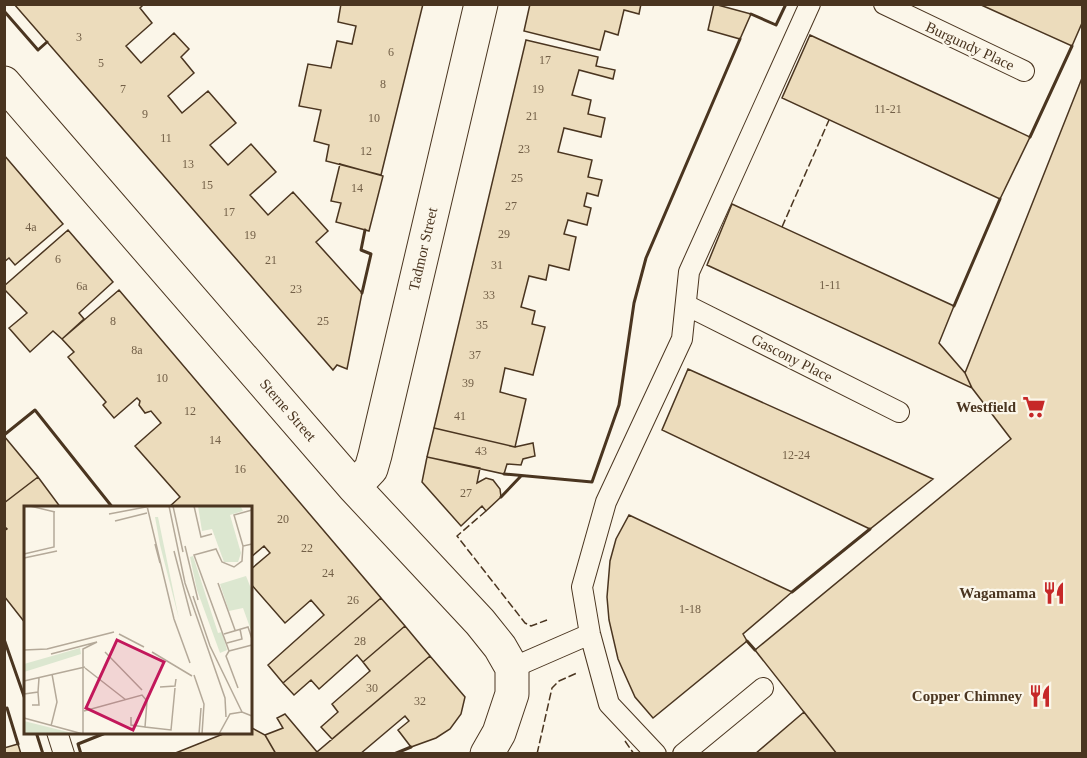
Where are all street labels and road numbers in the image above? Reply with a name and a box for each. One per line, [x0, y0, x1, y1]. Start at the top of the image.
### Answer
street label: Burgundy Place [923, 18, 1017, 74]
street label: Tadmor Street [406, 205, 441, 292]
street label: Gascony Place [749, 331, 835, 385]
street label: Sterne Street [257, 376, 320, 445]

